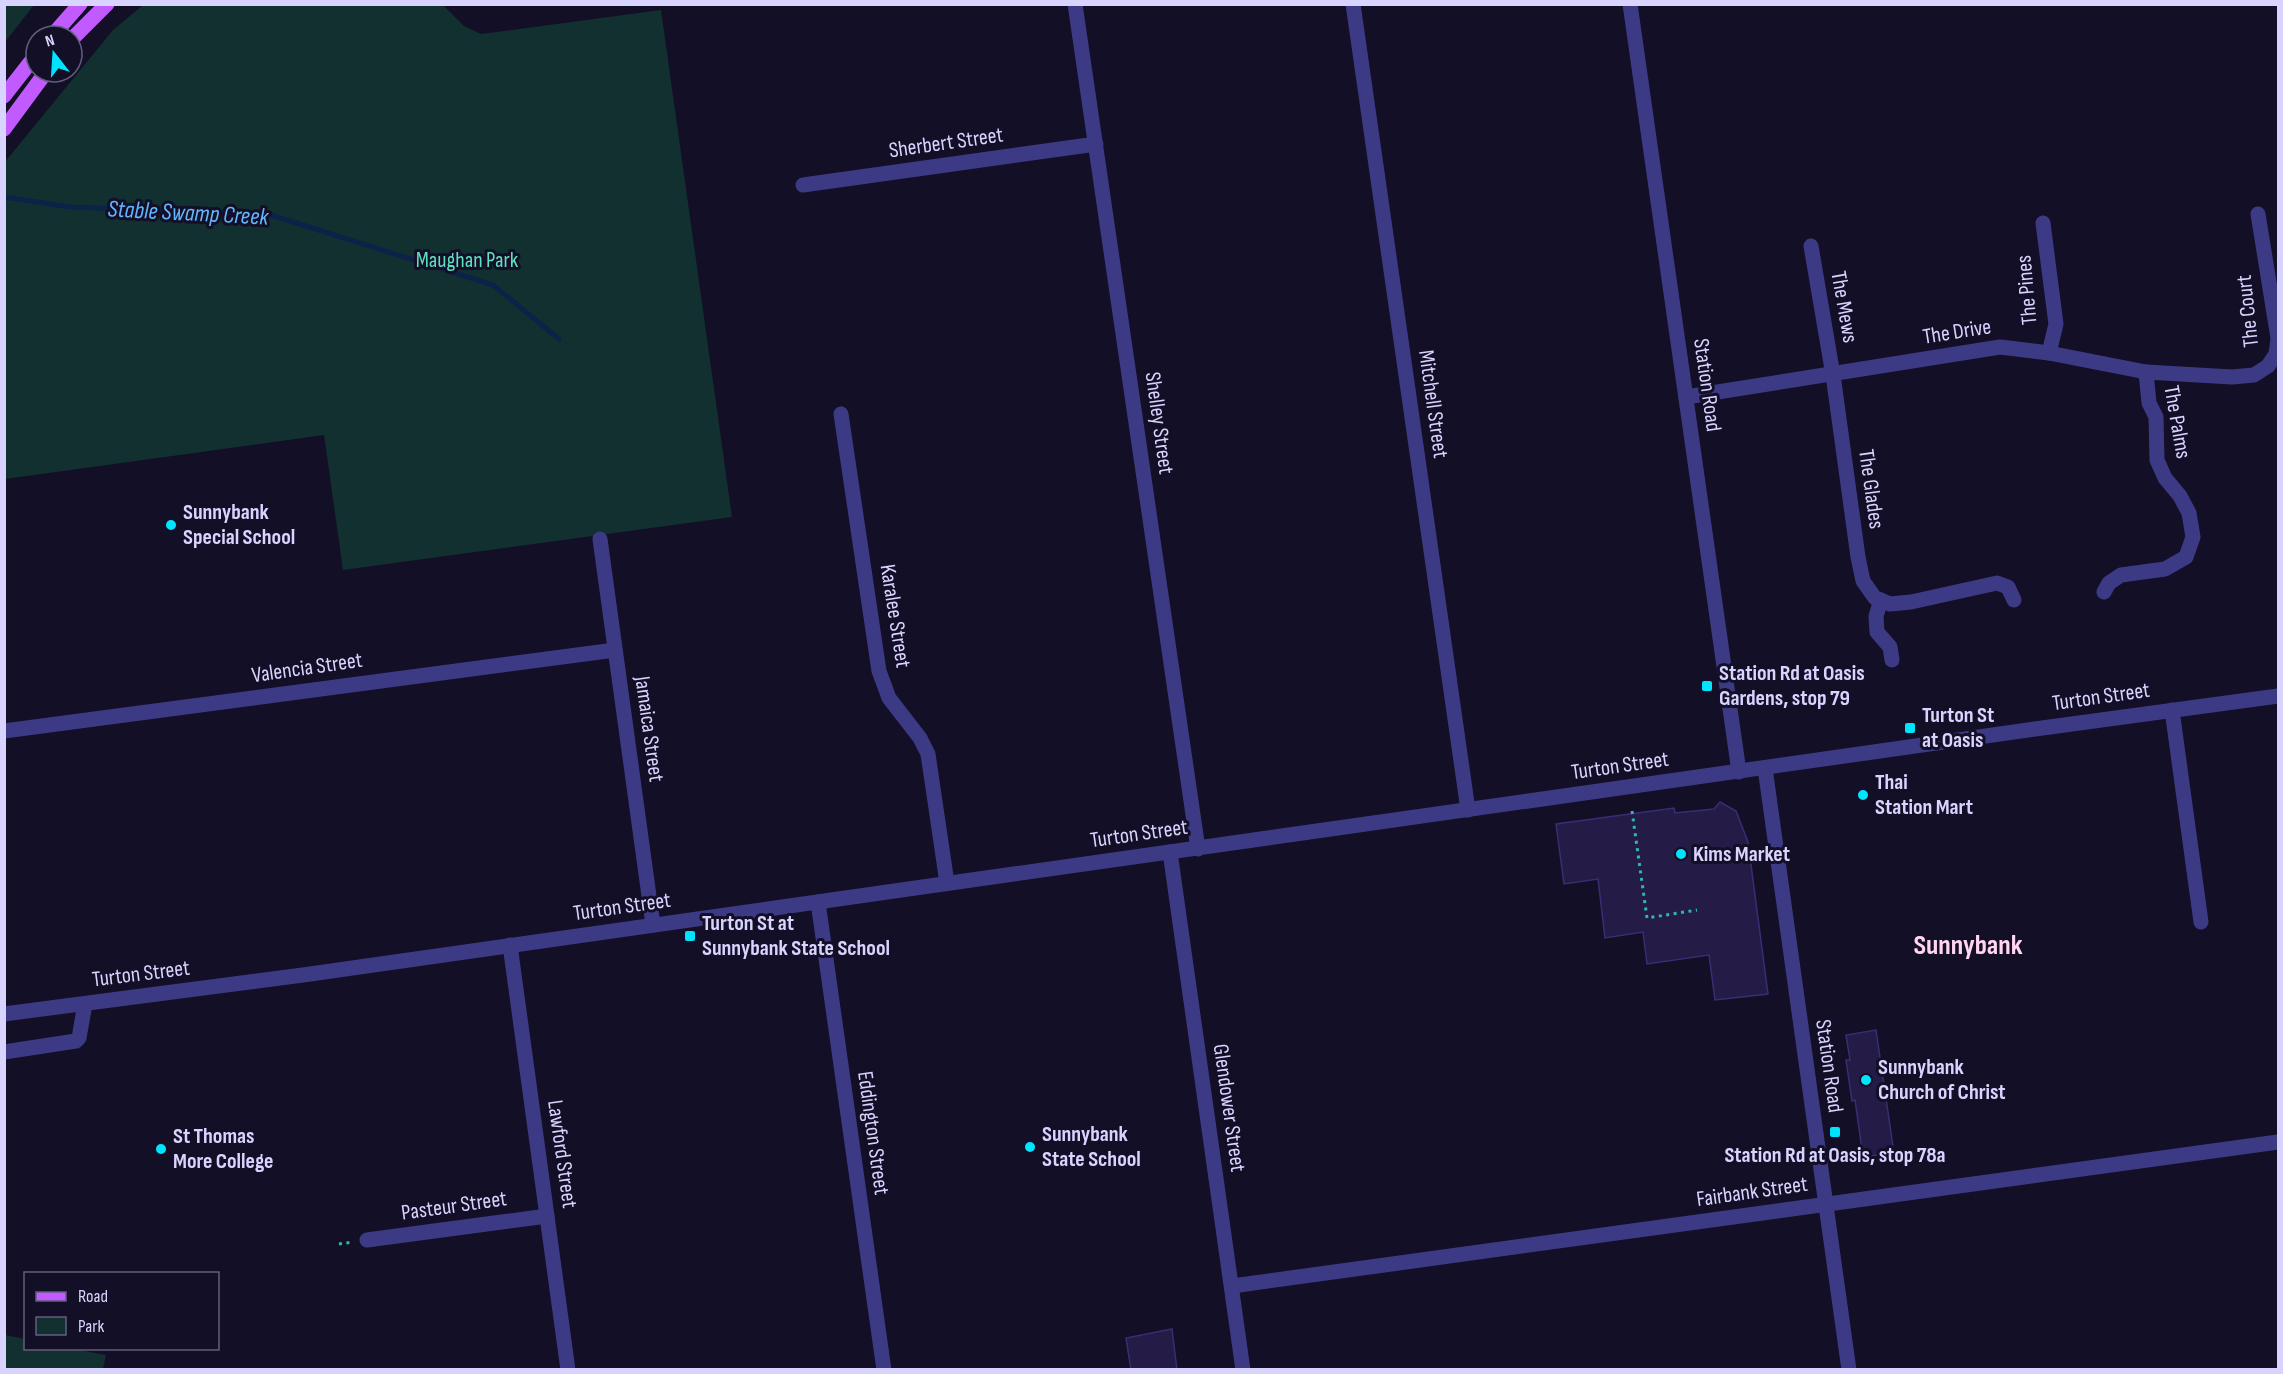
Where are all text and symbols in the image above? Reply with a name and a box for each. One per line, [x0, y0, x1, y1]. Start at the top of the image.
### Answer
north arrow [24, 24, 84, 84]
text: N [43, 31, 57, 51]
street label: Sherbert Street [887, 122, 1005, 164]
water label: Stable Swamp Creek [107, 194, 270, 232]
park label: Maughan Park [416, 247, 519, 274]
street label: The Pines [2010, 254, 2044, 326]
street label: The Mews [1824, 269, 1864, 345]
street label: The Court [2231, 273, 2265, 349]
street label: The Drive [1921, 313, 1993, 351]
street label: Station Road [1687, 337, 1727, 433]
street label: Mitchell Street [1412, 348, 1454, 460]
street label: Shelley Street [1138, 370, 1180, 476]
street label: The Palms [2157, 383, 2197, 461]
street label: The Glades [1852, 448, 1890, 531]
place label: Sunnybank Special School [183, 499, 295, 551]
marker: Sunnybank Special School [164, 518, 178, 532]
street label: Karalee Street [873, 562, 917, 670]
street label: Valencia Street [250, 647, 364, 689]
place label: Station Rd at Oasis Gardens, stop 79 [1719, 660, 1865, 712]
street label: Jamaica Street [628, 673, 670, 784]
street label: Turton Street [2051, 677, 2152, 717]
marker: Station Rd at Oasis Gardens, stop 79 [1700, 679, 1714, 693]
place label: Turton St at Oasis [1922, 702, 1994, 754]
marker: Turton St at Oasis [1903, 721, 1917, 735]
street label: Turton Street [1570, 746, 1671, 786]
place label: Thai Station Mart [1875, 769, 1973, 821]
marker: Thai Station Mart [1856, 788, 1870, 802]
street label: Turton Street [1089, 814, 1190, 854]
place label: Kims Market [1693, 841, 1790, 868]
marker: Kims Market [1674, 847, 1688, 861]
street label: Turton Street [572, 887, 673, 927]
place label: Turton St at Sunnybank State School [702, 910, 890, 962]
marker: Turton St at Sunnybank State School [683, 929, 697, 943]
district label: Sunnybank [1913, 929, 2023, 962]
street label: Turton Street [91, 955, 192, 993]
street label: Station Road [1809, 1018, 1849, 1114]
street label: Glendower Street [1207, 1042, 1251, 1174]
place label: Sunnybank Church of Christ [1878, 1054, 2006, 1106]
street label: Eddington Street [851, 1069, 895, 1197]
marker: Sunnybank Church of Christ [1859, 1073, 1873, 1087]
street label: Lawford Street [541, 1098, 583, 1210]
place label: Sunnybank State School [1042, 1121, 1141, 1173]
place label: St Thomas More College [173, 1123, 273, 1175]
marker: Station Rd at Oasis, stop 78a [1828, 1125, 1842, 1139]
marker: Sunnybank State School [1023, 1140, 1037, 1154]
marker: St Thomas More College [154, 1142, 168, 1156]
place label: Station Rd at Oasis, stop 78a [1724, 1142, 1946, 1169]
street label: Fairbank Street [1695, 1171, 1810, 1213]
street label: Pasteur Street [400, 1185, 509, 1227]
legend [24, 1272, 219, 1350]
text: Road [78, 1286, 108, 1307]
text: Park [78, 1316, 104, 1337]

